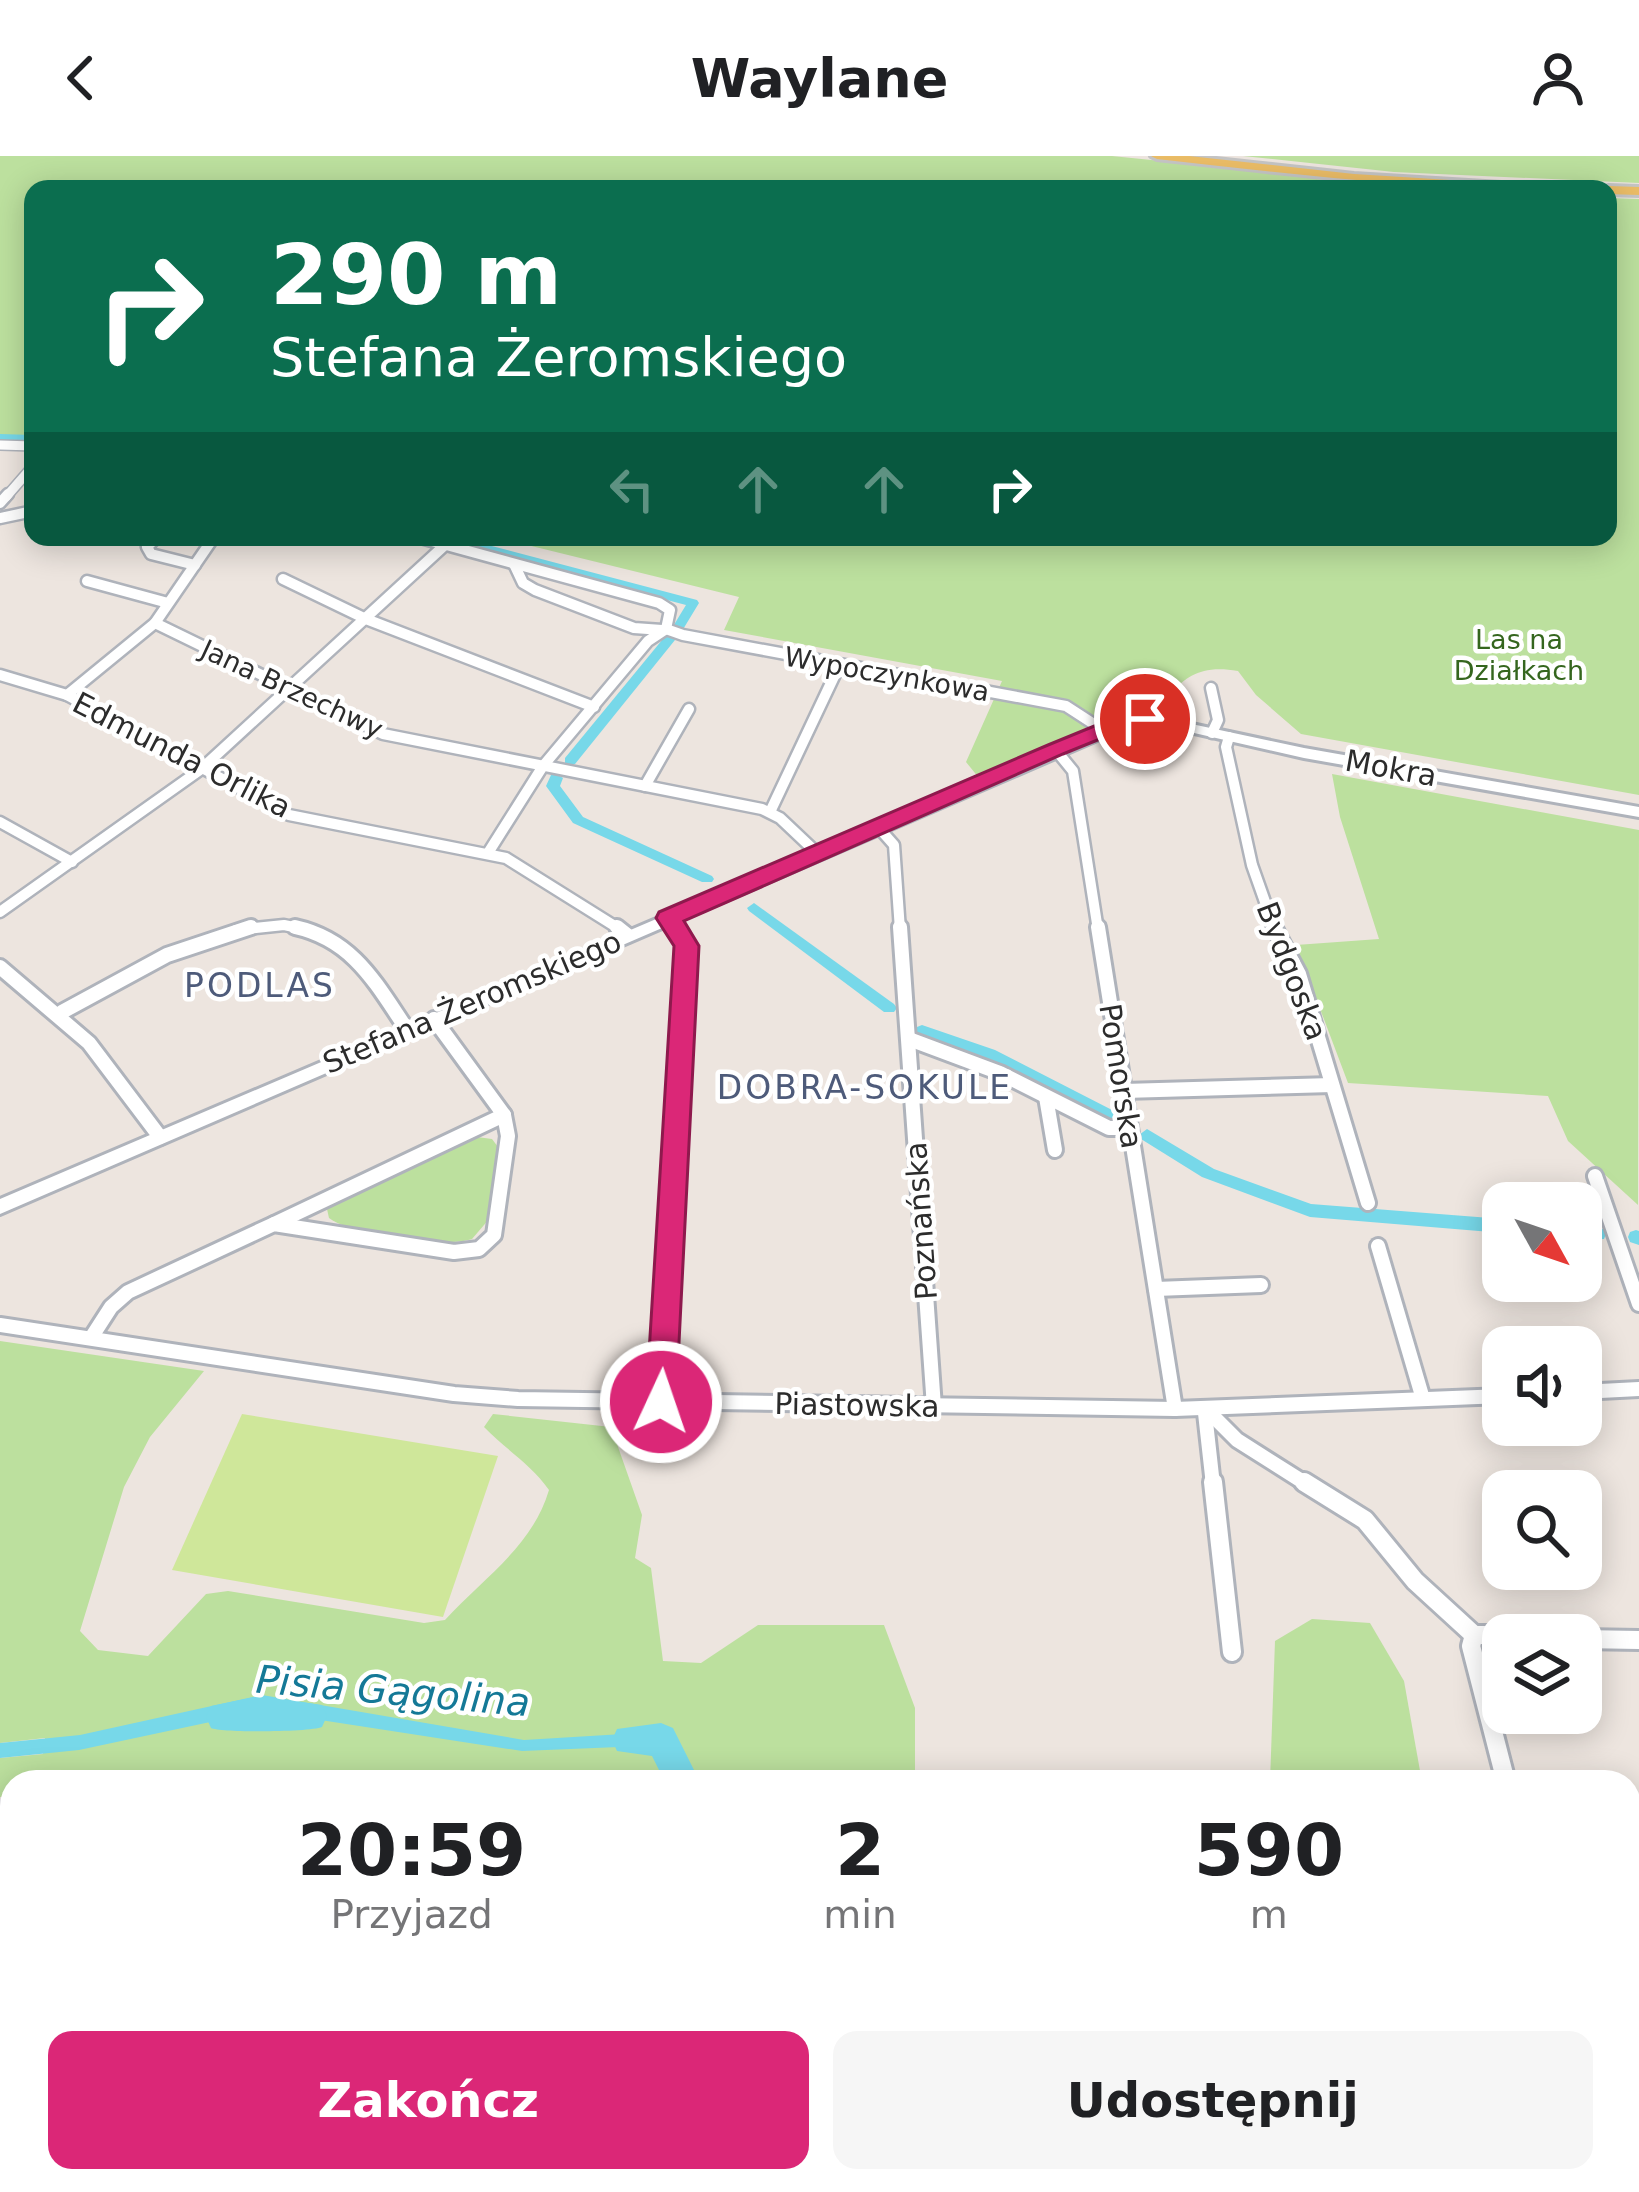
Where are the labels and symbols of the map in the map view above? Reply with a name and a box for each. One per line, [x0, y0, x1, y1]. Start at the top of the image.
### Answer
park label: Las na Działkach [1454, 624, 1584, 686]
street label: Jana Brzechwy [194, 632, 388, 745]
street label: Wypoczynkowa [782, 641, 992, 707]
pin [1094, 668, 1196, 770]
street label: Edmunda Orlika [67, 685, 297, 825]
street label: Mokra [1342, 743, 1440, 793]
street label: Bydgoska [1250, 897, 1334, 1045]
street label: Stefana Żeromskiego [318, 923, 626, 1081]
district label: PODLAS [184, 966, 336, 1005]
street label: Pomorska [1092, 1001, 1150, 1151]
district label: DOBRA-SOKULE [717, 1068, 1013, 1107]
street label: Poznańska [898, 1141, 944, 1301]
north arrow [1482, 1182, 1602, 1302]
position arrow [598, 1339, 724, 1465]
street label: Piastowska [774, 1386, 940, 1424]
water label: Pisia Gągolina [254, 1657, 532, 1725]

